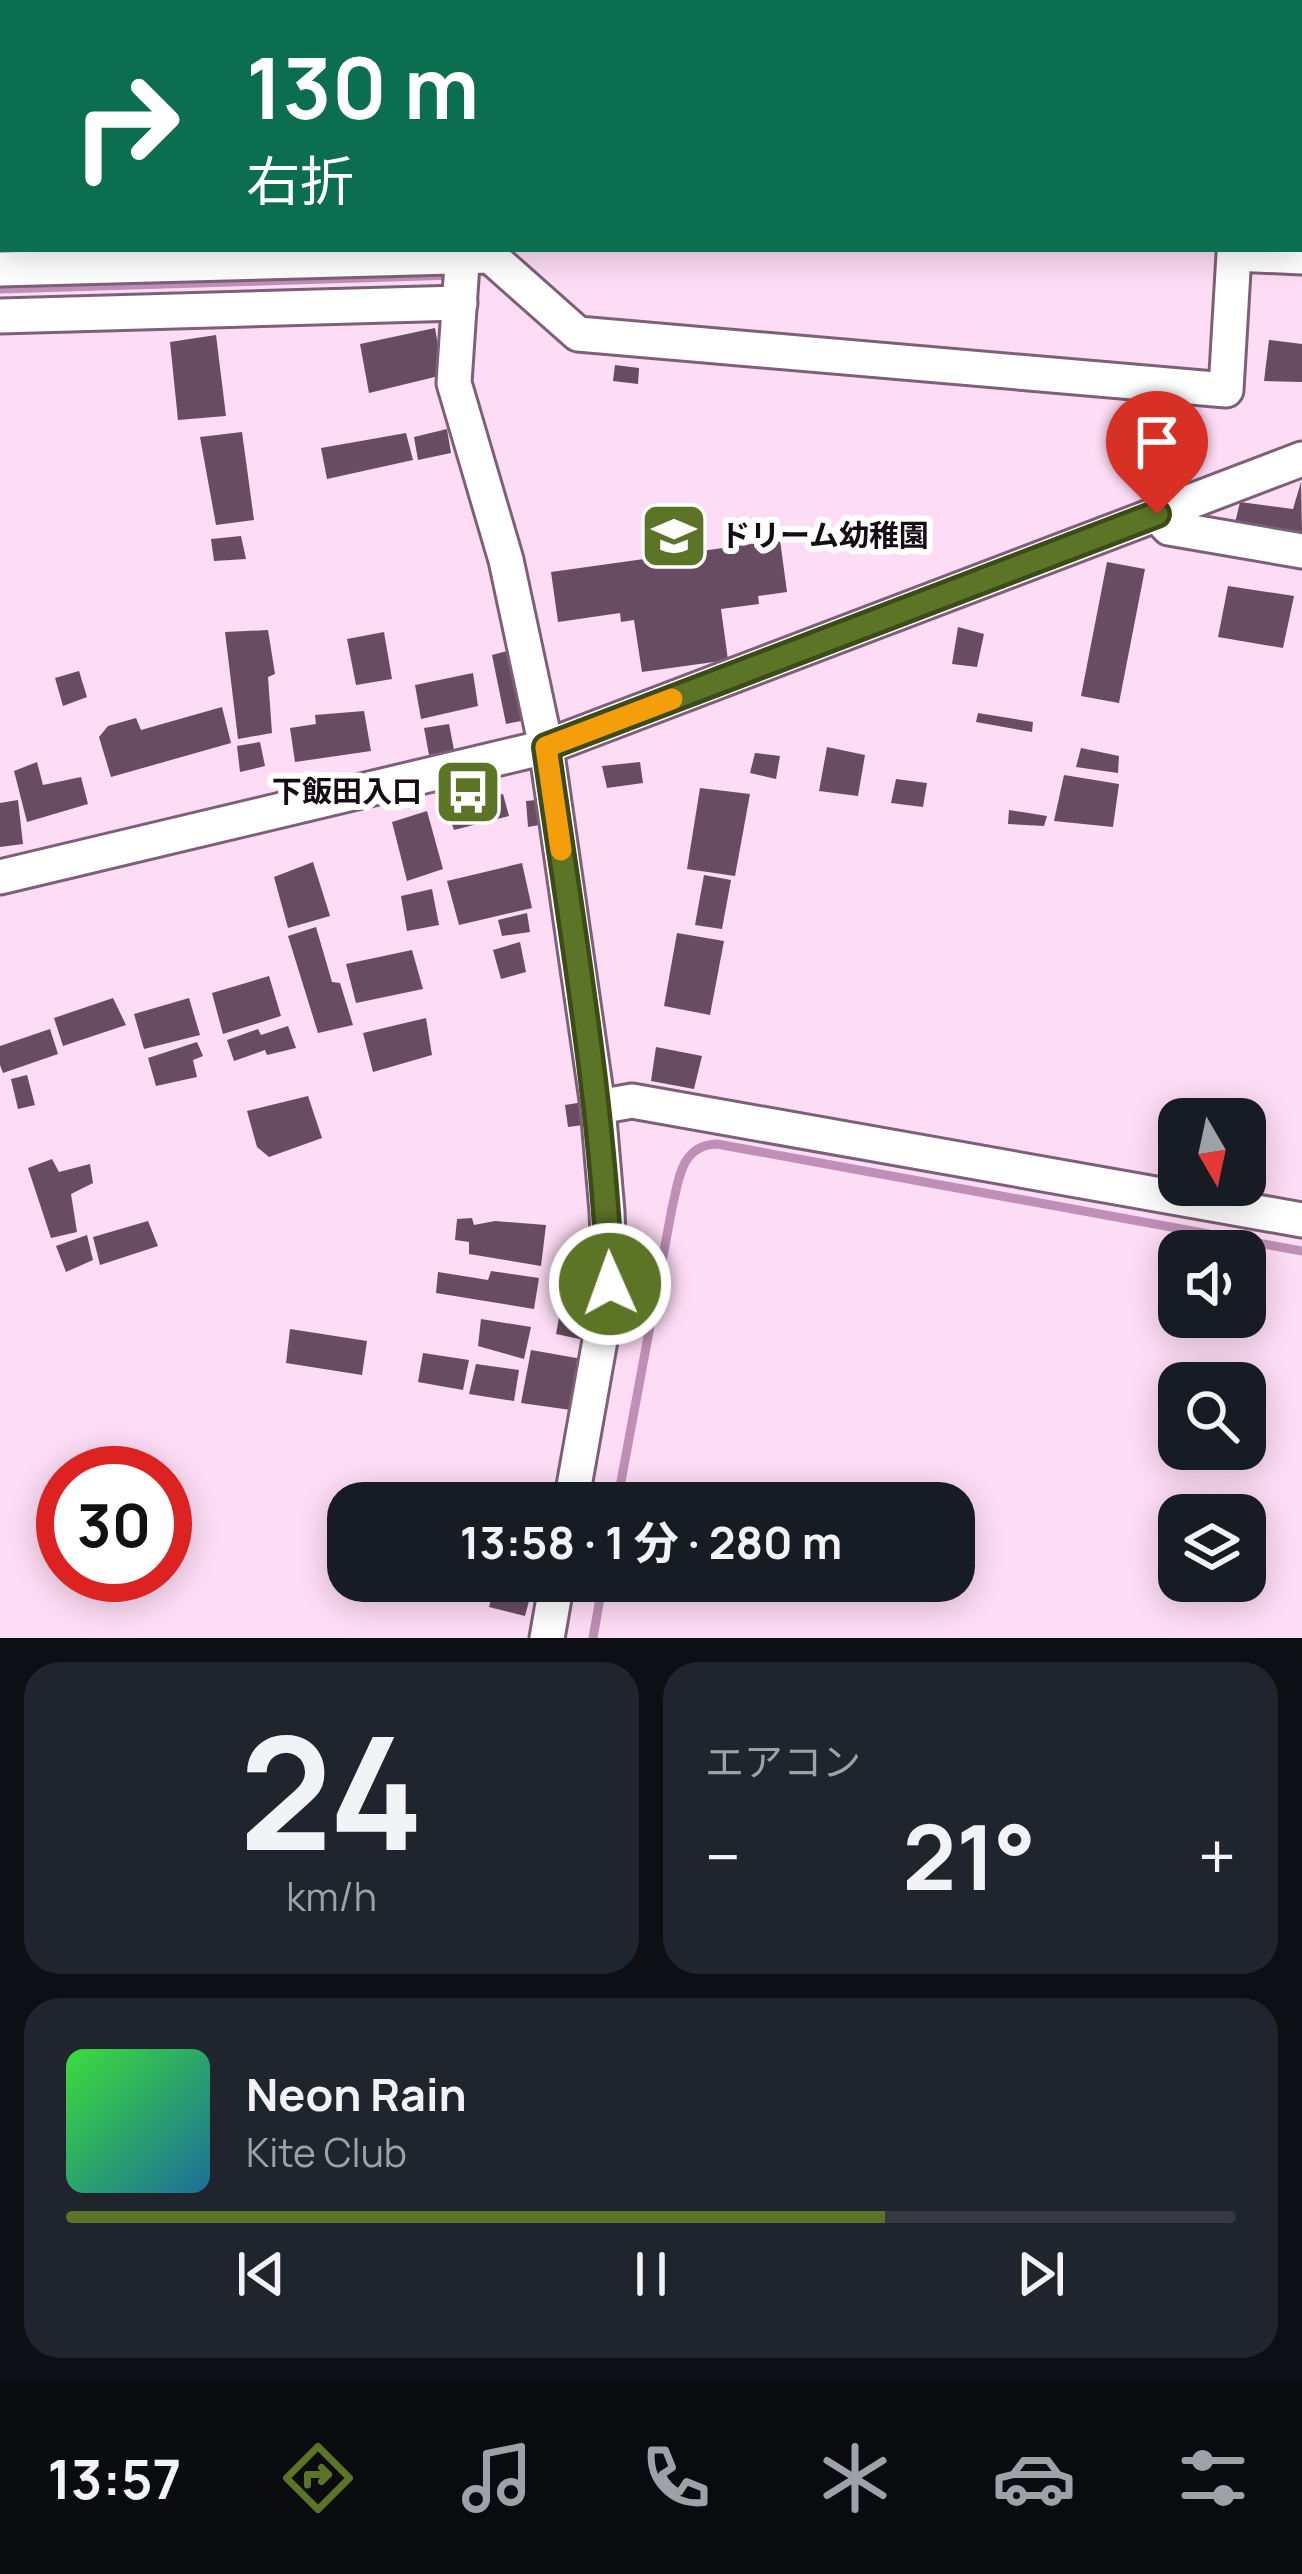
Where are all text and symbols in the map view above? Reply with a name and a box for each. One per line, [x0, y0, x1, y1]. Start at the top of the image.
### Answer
text: 130 m [246, 29, 479, 144]
icon: right [48, 48, 204, 204]
text: 右折 [246, 143, 354, 217]
pin [1106, 391, 1208, 514]
icon: arrive [1124, 409, 1190, 475]
school or university icon: ドリーム幼稚園 [639, 501, 709, 571]
place label: ドリーム幼稚園 [720, 514, 929, 555]
bus stop icon: 下飯田入口 [433, 757, 503, 827]
place label: 下飯田入口 [272, 770, 422, 811]
north arrow [1158, 1098, 1266, 1206]
map controls [1158, 1098, 1266, 1602]
position arrow [547, 1221, 673, 1347]
button: sound [1158, 1230, 1266, 1338]
button: search [1158, 1362, 1266, 1470]
speed limit sign: 30 [36, 1446, 192, 1602]
button: layers [1158, 1494, 1266, 1602]
text: 13:58 · 1 分 · 280 m [460, 1511, 842, 1573]
text: 24 [239, 1684, 424, 1897]
text: エアコン [705, 1734, 861, 1788]
text: 21° [903, 1794, 1036, 1917]
text: − [705, 1811, 741, 1901]
text: + [1198, 1811, 1236, 1901]
text: km/h [286, 1869, 377, 1923]
text: Neon Rain [246, 2063, 467, 2125]
text: Kite Club [246, 2125, 407, 2179]
icon: previous [228, 2241, 294, 2307]
icon: pause [618, 2241, 684, 2307]
icon: next [1008, 2241, 1074, 2307]
icon: directions [276, 2436, 360, 2520]
icon: music [455, 2436, 539, 2520]
icon: phone [634, 2436, 718, 2520]
icon: climate [813, 2436, 897, 2520]
icon: car [992, 2436, 1076, 2520]
icon: filters [1171, 2436, 1255, 2520]
text: 13:57 [47, 2441, 181, 2515]

